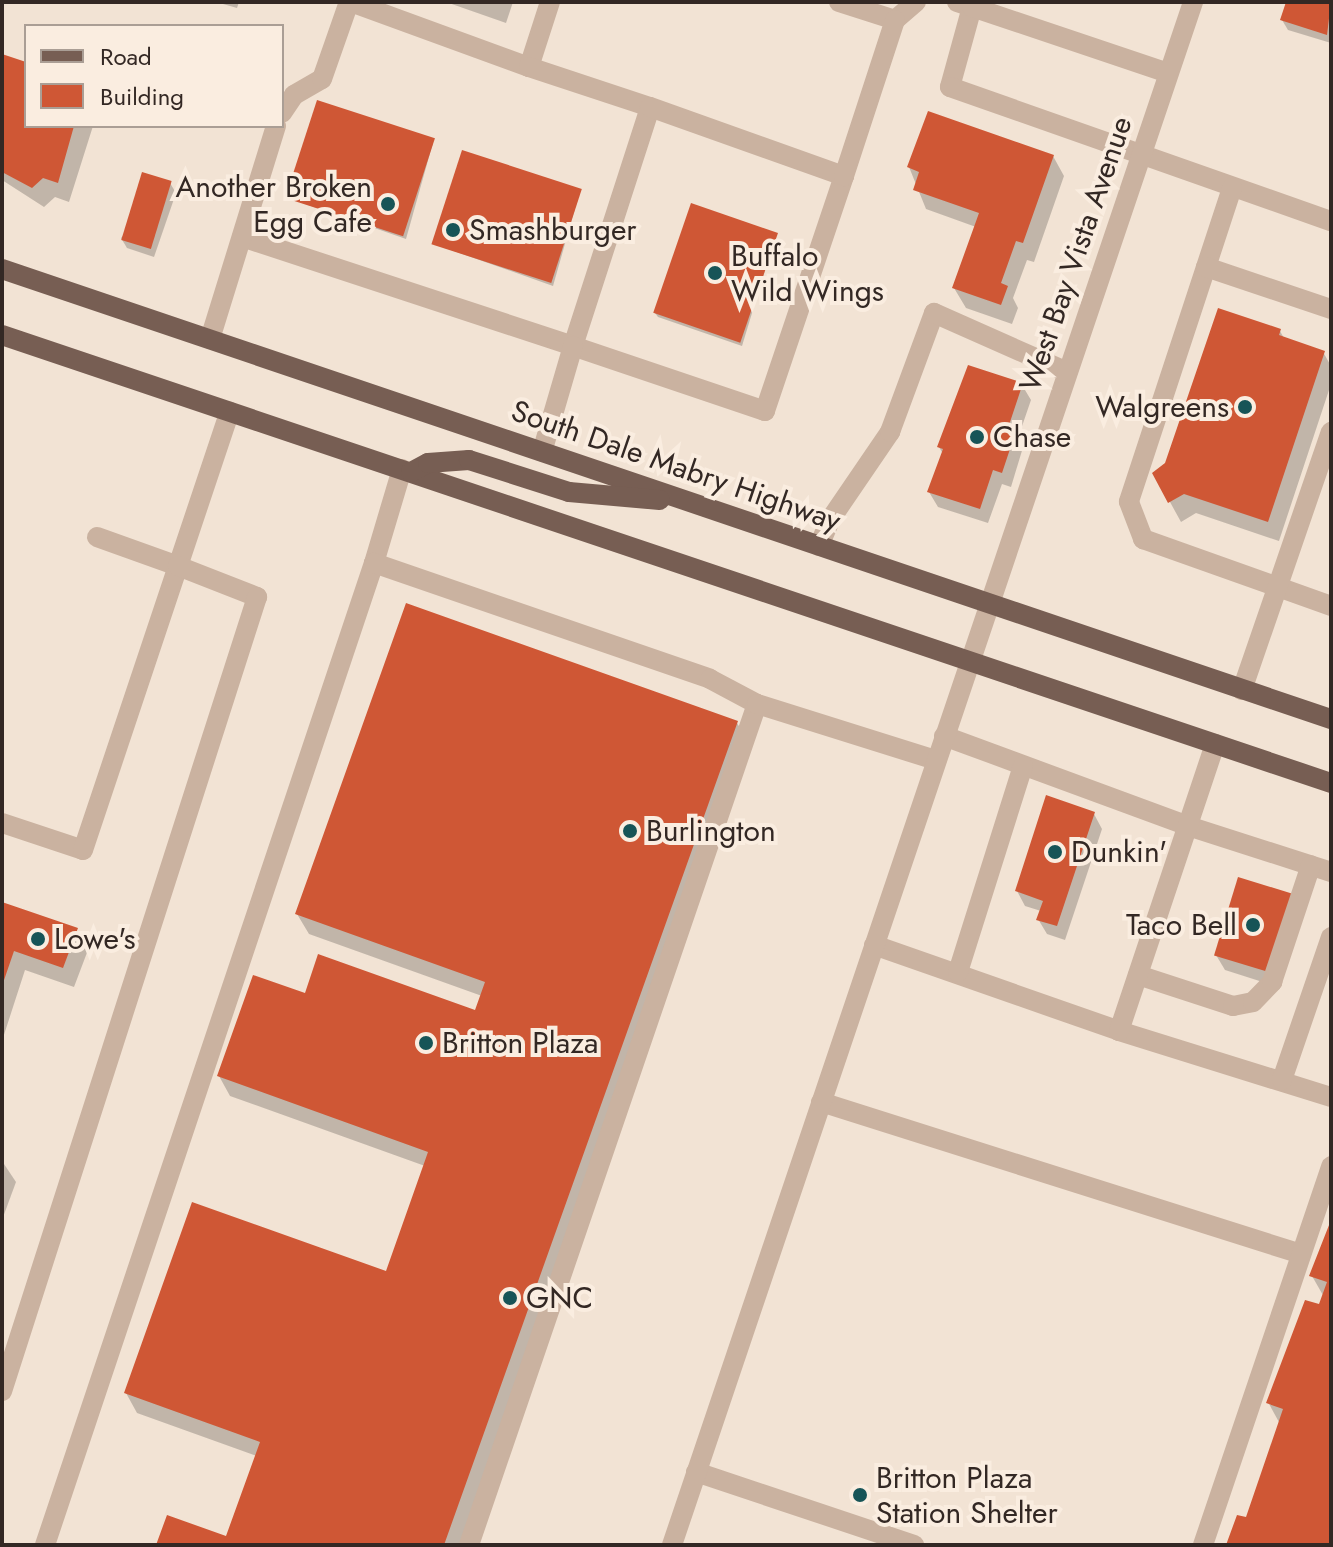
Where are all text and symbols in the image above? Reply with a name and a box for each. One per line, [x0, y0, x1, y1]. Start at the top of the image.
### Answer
legend [24, 24, 284, 128]
text: Road [100, 39, 152, 74]
text: Building [100, 79, 184, 114]
street label: West Bay Vista Avenue [1012, 112, 1140, 396]
place label: Another Broken Egg Cafe [175, 169, 372, 240]
marker: Another Broken Egg Cafe [379, 195, 397, 213]
place label: Smashburger [469, 212, 637, 248]
marker: Smashburger [444, 221, 462, 239]
place label: Buffalo Wild Wings [731, 238, 884, 308]
marker: Buffalo Wild Wings [706, 264, 724, 282]
place label: Walgreens [1095, 389, 1229, 425]
street label: South Dale Mabry Highway [507, 393, 845, 539]
marker: Walgreens [1236, 398, 1254, 416]
place label: Chase [993, 419, 1071, 455]
marker: Chase [968, 428, 986, 446]
place label: Burlington [646, 813, 776, 849]
marker: Burlington [621, 822, 639, 840]
place label: Dunkin' [1071, 834, 1167, 870]
marker: Dunkin' [1046, 843, 1064, 861]
place label: Taco Bell [1126, 907, 1237, 943]
marker: Taco Bell [1244, 916, 1262, 934]
place label: Lowe's [54, 921, 136, 957]
marker: Lowe's [29, 930, 47, 948]
place label: Britton Plaza [442, 1025, 598, 1061]
marker: Britton Plaza [417, 1034, 435, 1052]
place label: GNC [526, 1280, 593, 1316]
marker: GNC [501, 1289, 519, 1307]
place label: Britton Plaza Station Shelter [876, 1460, 1058, 1530]
marker: Britton Plaza Station Shelter [851, 1486, 869, 1504]

